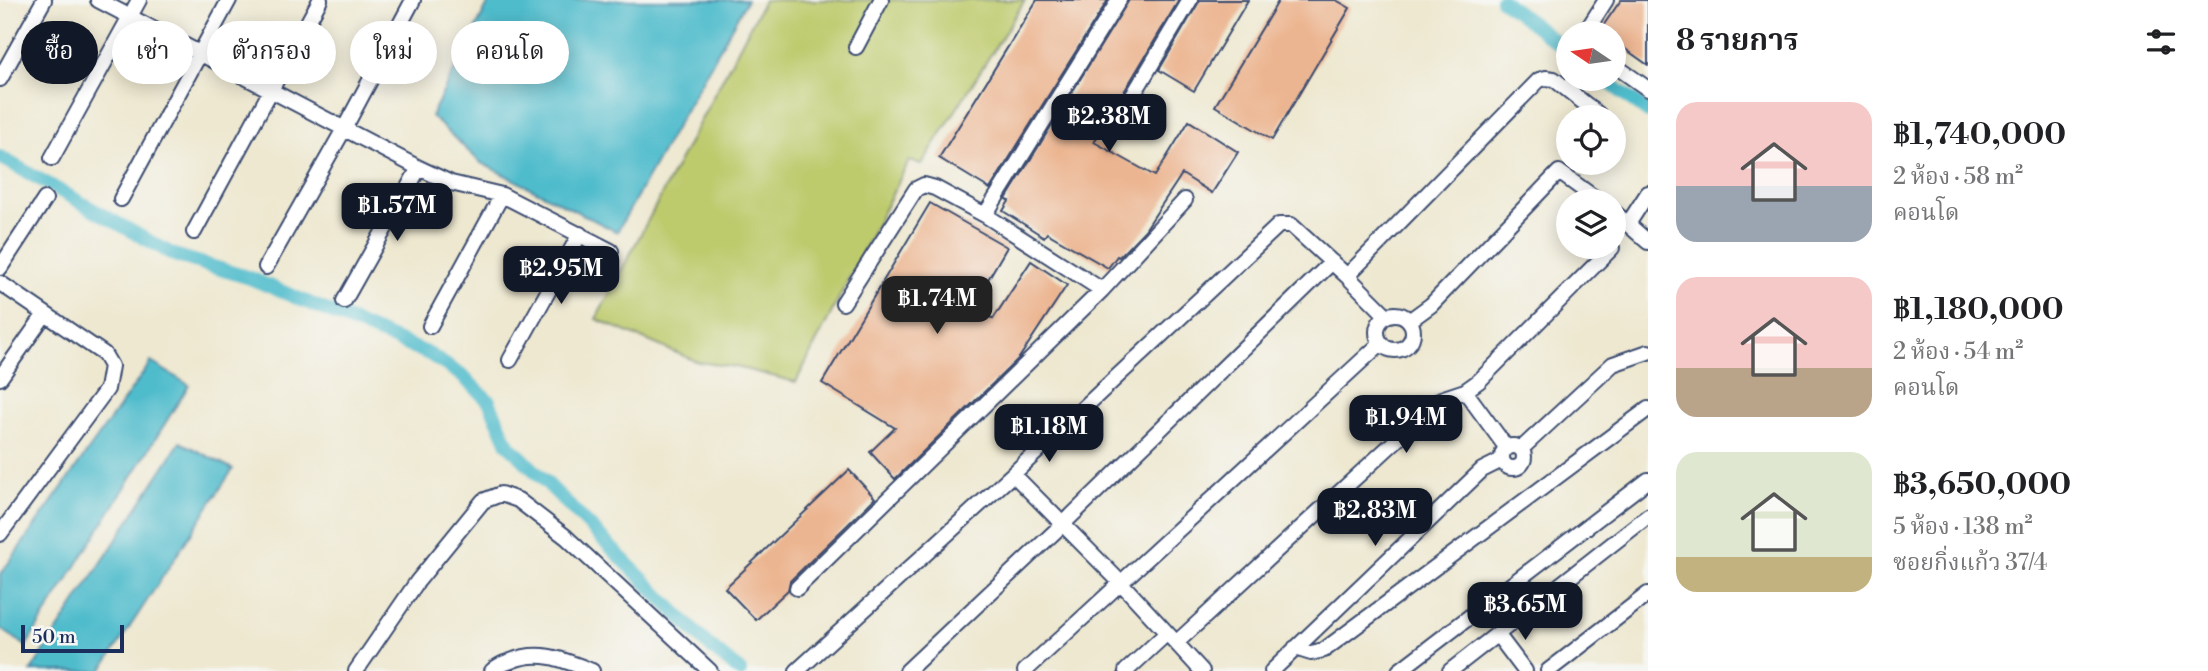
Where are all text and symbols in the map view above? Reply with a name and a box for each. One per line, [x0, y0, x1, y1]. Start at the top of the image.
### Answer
chip: ซื้อ [21, 21, 98, 84]
chip: เช่า [112, 21, 193, 84]
chip: ตัวกรอง [207, 21, 336, 84]
chip: ใหม่ [350, 21, 437, 84]
chip: คอนโด [451, 21, 569, 84]
north arrow [1556, 21, 1626, 91]
map controls [1556, 21, 1626, 259]
text: 8 รายการ [1676, 22, 1799, 60]
icon: filters [2142, 23, 2180, 61]
pin: ฿2.38M [1052, 94, 1166, 154]
text: ฿2.38M [1067, 103, 1151, 131]
button: locate [1556, 105, 1626, 175]
text: ฿1,740,000 [1893, 116, 2066, 154]
icon: home [1732, 130, 1816, 214]
text: 2 ห้อง · 58 m² [1893, 163, 2023, 191]
pin: ฿1.57M [340, 184, 454, 243]
button: layers [1556, 189, 1626, 259]
text: ฿1.57M [358, 192, 436, 220]
text: คอนโด [1893, 199, 1960, 227]
pin: ฿2.95M [504, 246, 618, 306]
text: ฿2.95M [519, 255, 603, 283]
pin: ฿1.74M [880, 276, 994, 336]
text: ฿1.74M [897, 285, 977, 313]
text: ฿1,180,000 [1893, 291, 2064, 329]
icon: home [1732, 305, 1816, 389]
text: 2 ห้อง · 54 m² [1893, 338, 2023, 366]
text: คอนโด [1893, 374, 1960, 402]
pin: ฿1.94M [1349, 396, 1463, 455]
text: ฿1.94M [1365, 404, 1447, 432]
pin: ฿1.18M [992, 405, 1106, 464]
text: ฿1.18M [1010, 413, 1088, 441]
text: ฿3,650,000 [1893, 466, 2071, 504]
icon: home [1732, 480, 1816, 564]
pin: ฿2.83M [1318, 489, 1432, 548]
text: ฿2.83M [1333, 497, 1417, 525]
text: 5 ห้อง · 138 m² [1893, 513, 2033, 541]
text: ซอยกิ่งแก้ว 37/4 [1893, 549, 2047, 577]
pin: ฿3.65M [1468, 582, 1582, 642]
text: ฿3.65M [1483, 591, 1567, 619]
scale bar [21, 622, 124, 654]
text: 50 m [32, 625, 76, 649]

